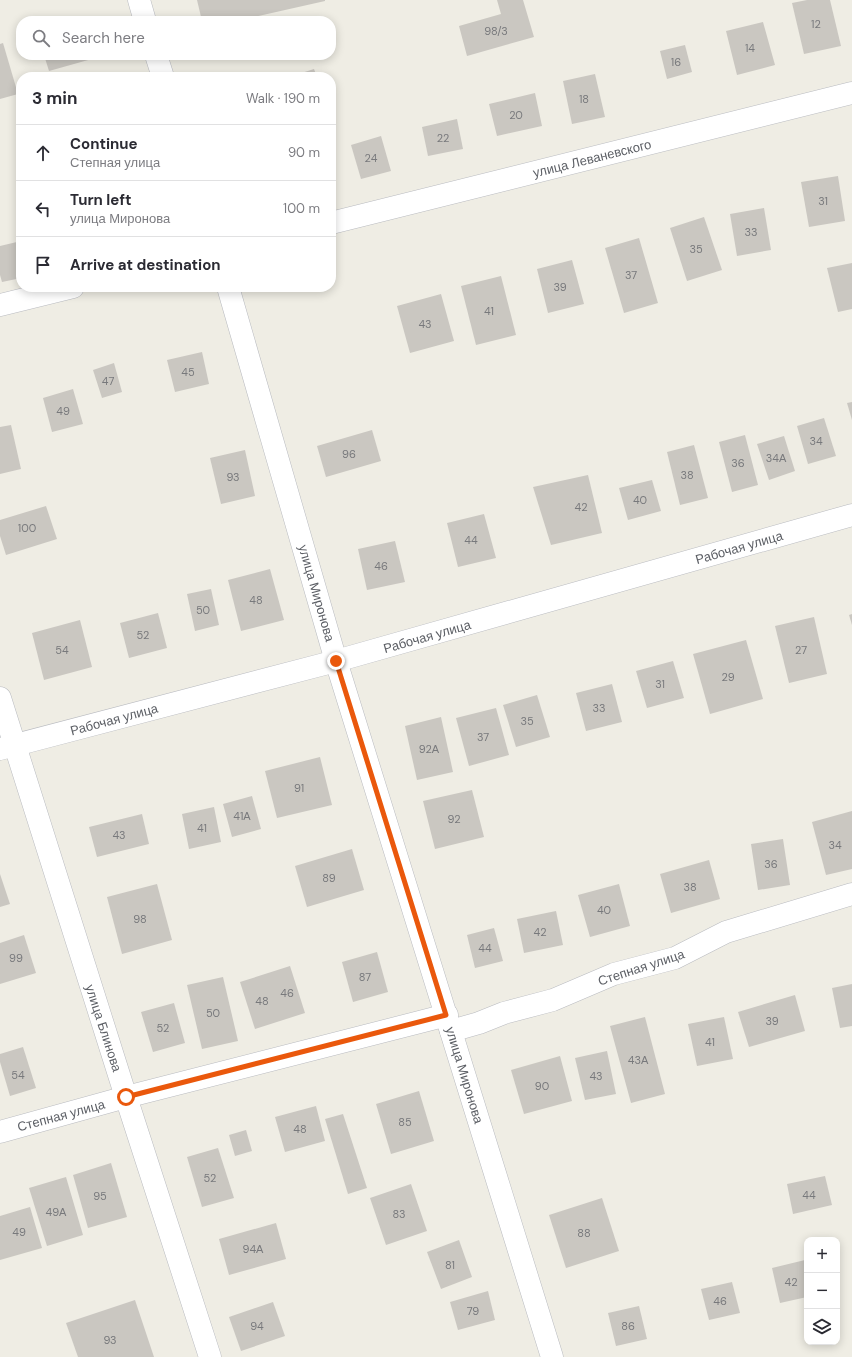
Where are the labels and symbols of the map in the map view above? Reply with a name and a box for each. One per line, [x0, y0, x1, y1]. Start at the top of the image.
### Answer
house number: 12 [811, 17, 821, 31]
house number: 98/3 [484, 24, 508, 38]
house number: 14 [745, 41, 755, 55]
house number: 16 [671, 55, 681, 69]
house number: 18 [579, 92, 589, 106]
house number: 20 [509, 108, 523, 122]
house number: 22 [437, 131, 449, 145]
street label: улица Леваневского [531, 136, 653, 181]
house number: 24 [365, 151, 378, 165]
house number: 31 [818, 194, 828, 208]
house number: 33 [744, 225, 758, 239]
house number: 35 [689, 242, 703, 256]
house number: 37 [625, 268, 637, 282]
house number: 39 [553, 280, 567, 294]
house number: 41 [484, 304, 494, 318]
house number: 43 [418, 317, 432, 331]
house number: 45 [181, 365, 195, 379]
house number: 47 [102, 374, 114, 388]
house number: 49 [56, 404, 70, 418]
house number: 34 [809, 434, 823, 448]
house number: 96 [342, 447, 356, 461]
house number: 34А [766, 451, 787, 465]
house number: 36 [731, 456, 745, 470]
house number: 38 [680, 468, 694, 482]
house number: 93 [226, 470, 240, 484]
house number: 40 [633, 493, 647, 507]
house number: 42 [574, 500, 588, 514]
house number: 100 [18, 521, 36, 535]
street label: Рабочая улица [693, 527, 786, 568]
house number: 44 [464, 533, 478, 547]
street label: улица Миронова [295, 543, 339, 644]
house number: 46 [374, 559, 388, 573]
house number: 48 [249, 593, 263, 607]
house number: 50 [196, 603, 210, 617]
street label: Рабочая улица [381, 616, 474, 657]
house number: 52 [137, 628, 149, 642]
house number: 54 [55, 643, 69, 657]
house number: 27 [795, 643, 807, 657]
route end [327, 652, 345, 670]
house number: 29 [721, 670, 735, 684]
house number: 31 [655, 677, 665, 691]
street label: Рабочая улица [68, 699, 161, 739]
house number: 33 [592, 701, 606, 715]
house number: 35 [520, 714, 534, 728]
house number: 37 [477, 730, 489, 744]
house number: 92А [419, 742, 440, 756]
house number: 91 [294, 781, 304, 795]
house number: 41А [233, 809, 251, 823]
house number: 92 [447, 812, 461, 826]
house number: 41 [197, 821, 207, 835]
house number: 43 [112, 828, 126, 842]
house number: 34 [828, 838, 842, 852]
house number: 36 [764, 857, 778, 871]
house number: 89 [322, 871, 336, 885]
house number: 38 [683, 880, 697, 894]
house number: 40 [597, 903, 611, 917]
house number: 98 [133, 912, 147, 926]
house number: 42 [533, 925, 547, 939]
house number: 44 [478, 941, 492, 955]
street label: Степная улица [596, 945, 687, 989]
house number: 99 [9, 951, 23, 965]
house number: 87 [359, 970, 371, 984]
street label: улица Блинова [81, 982, 126, 1075]
house number: 46 [280, 986, 294, 1000]
house number: 48 [255, 994, 269, 1008]
house number: 50 [206, 1006, 220, 1020]
house number: 39 [765, 1014, 779, 1028]
house number: 52 [157, 1021, 169, 1035]
street label: улица Миронова [442, 1025, 488, 1126]
house number: 41 [705, 1035, 715, 1049]
house number: 43А [628, 1053, 649, 1067]
house number: 54 [11, 1068, 25, 1082]
house number: 43 [589, 1069, 603, 1083]
house number: 90 [535, 1079, 549, 1093]
route start [117, 1088, 135, 1106]
street label: Степная улица [15, 1095, 108, 1135]
house number: 85 [398, 1115, 412, 1129]
house number: 48 [293, 1122, 307, 1136]
house number: 52 [204, 1171, 216, 1185]
house number: 44 [802, 1188, 816, 1202]
house number: 95 [93, 1189, 107, 1203]
house number: 49А [46, 1205, 67, 1219]
house number: 83 [392, 1207, 406, 1221]
house number: 49 [12, 1225, 26, 1239]
house number: 88 [577, 1226, 591, 1240]
house number: 94А [243, 1242, 264, 1256]
house number: 81 [445, 1258, 455, 1272]
house number: 42 [784, 1275, 798, 1289]
house number: 46 [713, 1294, 727, 1308]
house number: 79 [467, 1304, 479, 1318]
house number: 94 [250, 1319, 264, 1333]
house number: 86 [621, 1319, 635, 1333]
house number: 93 [103, 1333, 117, 1347]

